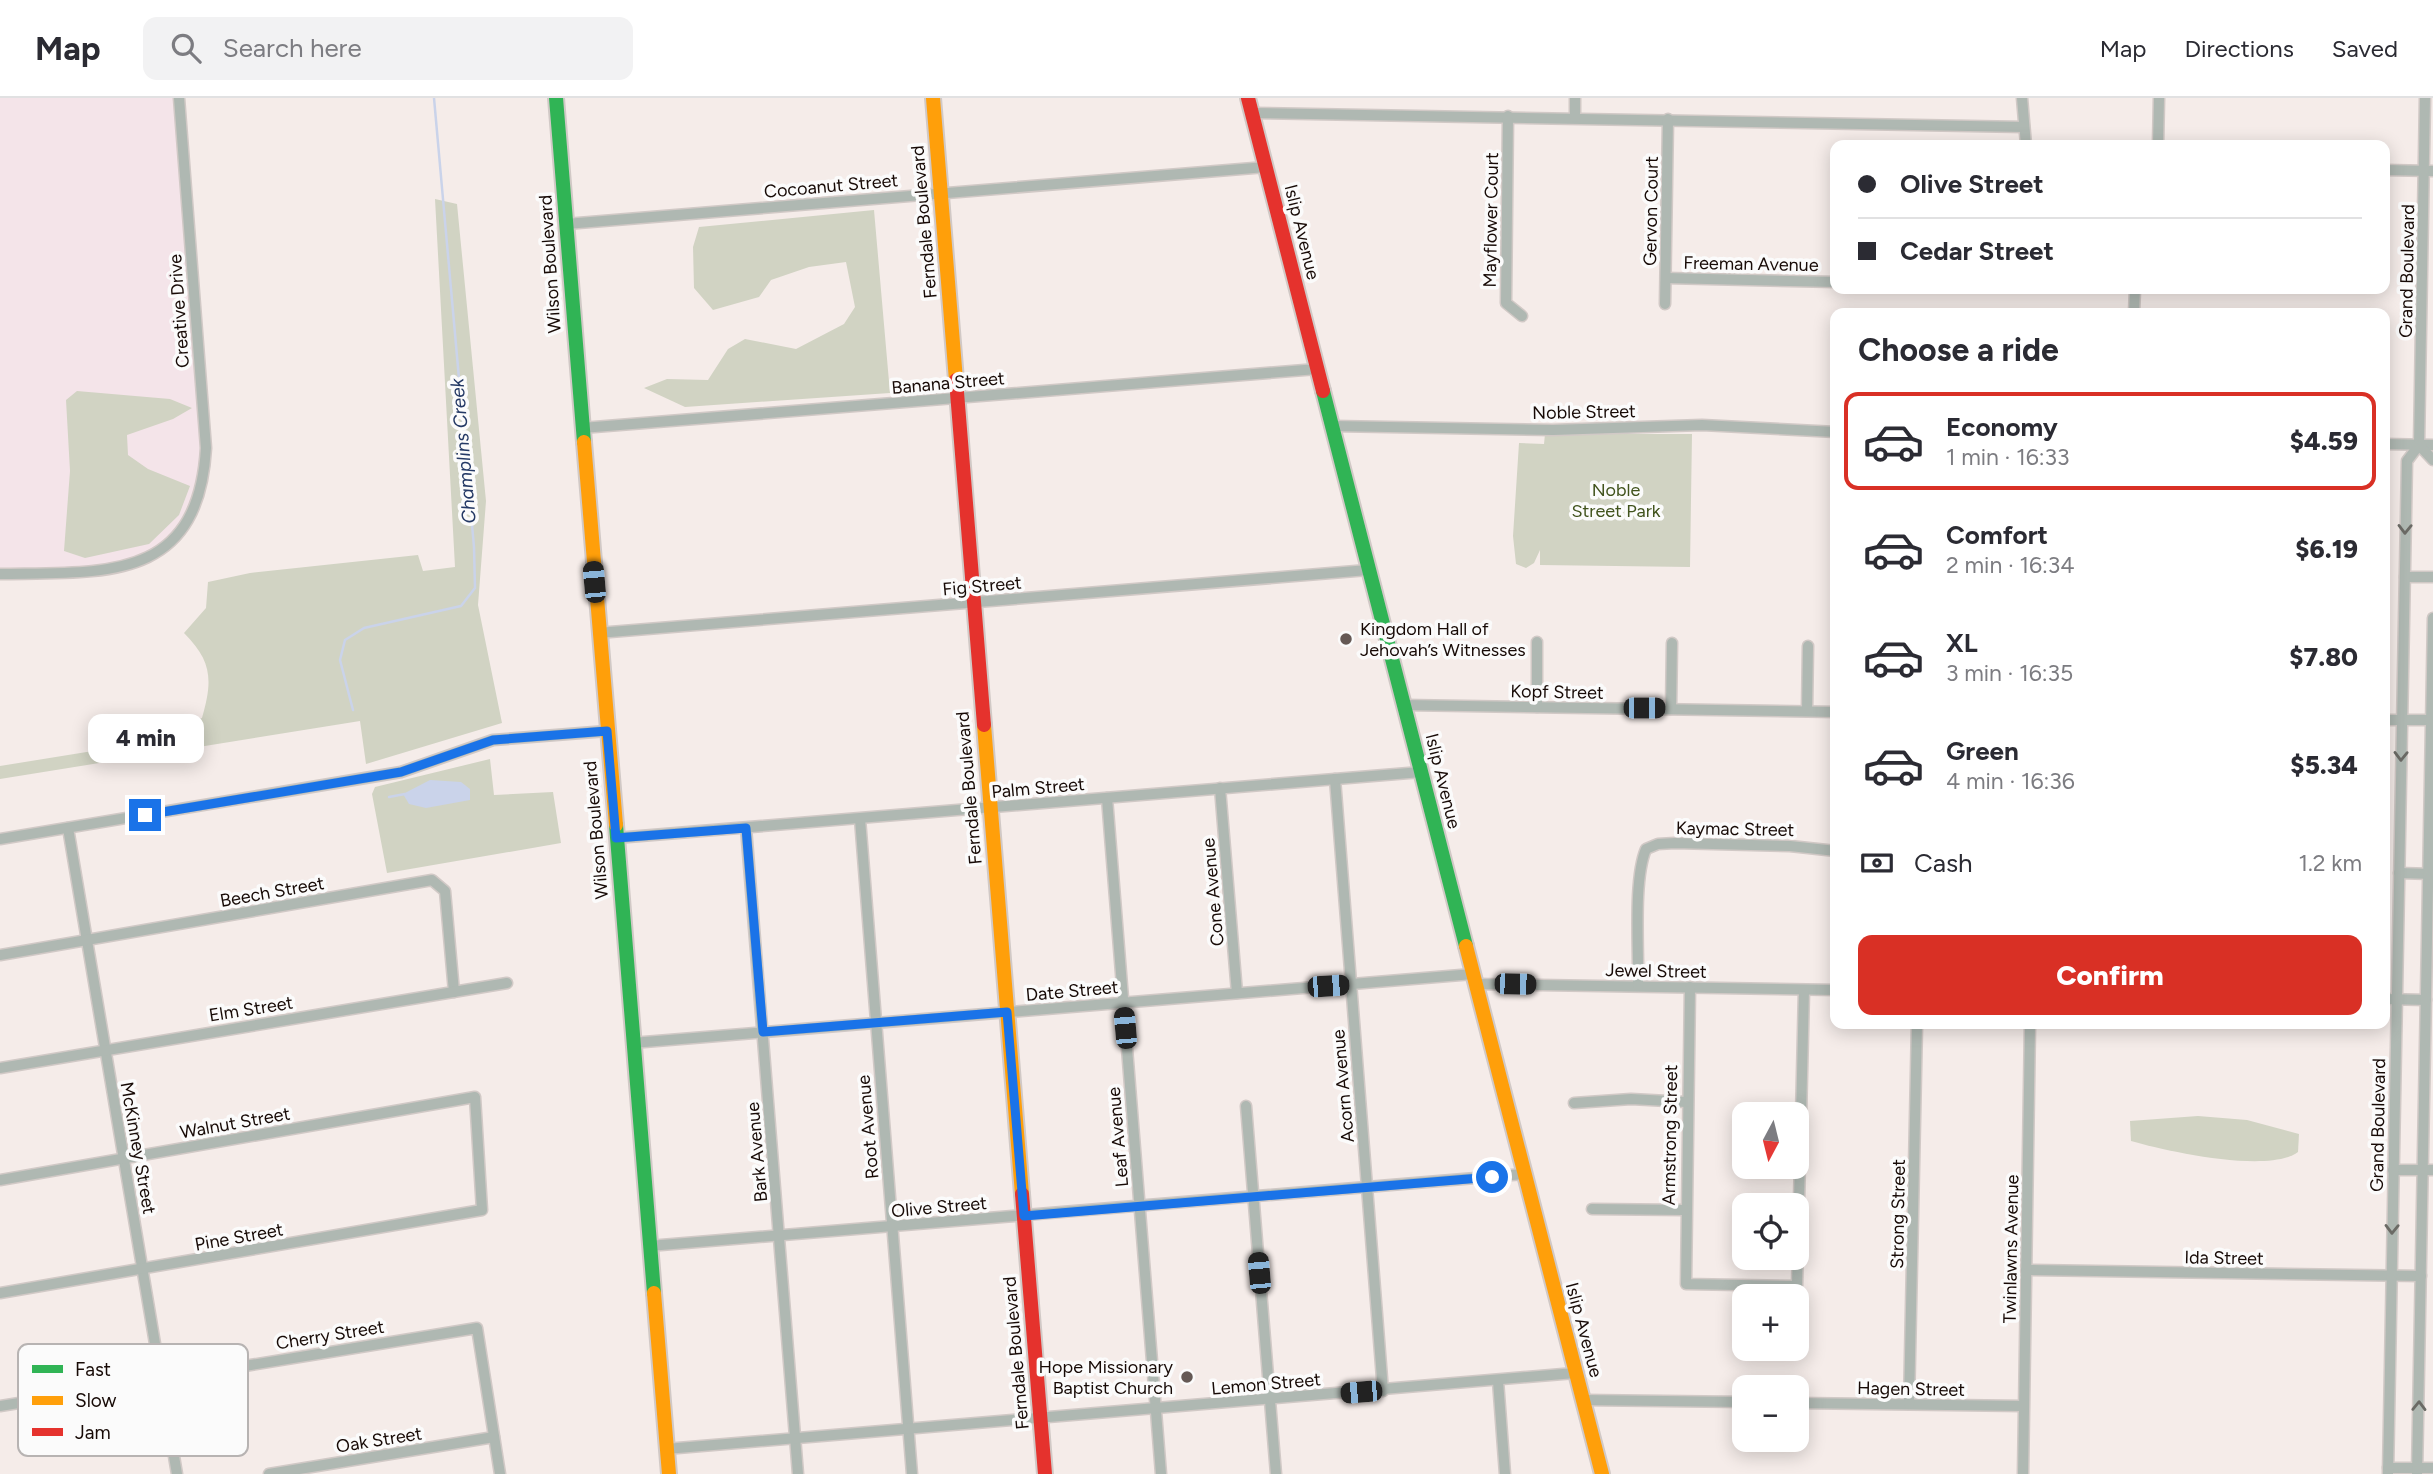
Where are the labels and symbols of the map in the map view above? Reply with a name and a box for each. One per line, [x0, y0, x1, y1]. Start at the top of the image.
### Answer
street label: Ferndale Boulevard [906, 145, 942, 299]
street label: Mayflower Court [1479, 152, 1503, 288]
street label: Gervon Court [1639, 156, 1663, 266]
street label: Cocoanut Street [763, 169, 899, 203]
street label: Islip Avenue [1280, 182, 1324, 282]
street label: Wilson Boulevard [534, 194, 566, 334]
street label: Grand Boulevard [2395, 204, 2419, 338]
street label: Freeman Avenue [1683, 252, 1819, 276]
street label: Creative Drive [164, 253, 194, 369]
street label: Banana Street [891, 367, 1006, 399]
water label: Champlins Creek [445, 377, 481, 525]
street label: Noble Street [1532, 400, 1636, 424]
park label: Noble Street Park [1571, 479, 1661, 522]
one-way arrow [2398, 524, 2413, 535]
car [582, 560, 607, 604]
street label: Fig Street [942, 572, 1023, 600]
place label: Kingdom Hall of Jehovah’s Witnesses [1360, 618, 1526, 661]
marker: Kingdom Hall of Jehovah’s Witnesses [1338, 631, 1354, 647]
street label: Kopf Street [1510, 680, 1604, 704]
car [1624, 698, 1666, 719]
street label: Ferndale Boulevard [951, 711, 987, 865]
callout: 4 min [87, 714, 203, 762]
street label: Islip Avenue [1421, 731, 1465, 831]
one-way arrow [2393, 752, 2409, 762]
street label: Wilson Boulevard [579, 760, 613, 900]
street label: Palm Street [990, 773, 1086, 803]
route end [129, 799, 161, 831]
street label: Kaymac Street [1676, 817, 1795, 841]
street label: Cone Avenue [1197, 837, 1229, 947]
street label: Beech Street [218, 872, 326, 912]
street label: Jewel Street [1605, 959, 1707, 983]
car [1494, 973, 1537, 995]
car [1307, 974, 1350, 998]
street label: Date Street [1025, 976, 1119, 1006]
street label: Elm Street [207, 991, 295, 1026]
car [1113, 1006, 1138, 1050]
street label: Acorn Avenue [1327, 1028, 1359, 1144]
street label: Grand Boulevard [2366, 1058, 2390, 1192]
street label: Armstrong Street [1658, 1064, 1682, 1206]
street label: Root Avenue [852, 1074, 884, 1180]
street label: McKinney Street [116, 1080, 161, 1216]
street label: Leaf Avenue [1103, 1086, 1133, 1188]
street label: Bark Avenue [742, 1101, 772, 1203]
street label: Walnut Street [178, 1102, 292, 1144]
north arrow [1732, 1102, 1810, 1180]
street label: Strong Street [1886, 1159, 1910, 1269]
route start [1476, 1161, 1508, 1193]
street label: Twinlawns Avenue [1999, 1174, 2023, 1324]
street label: Olive Street [890, 1192, 988, 1222]
street label: Pine Street [193, 1218, 285, 1256]
one-way arrow [2385, 1224, 2400, 1235]
street label: Ida Street [2184, 1246, 2264, 1270]
car [1247, 1251, 1272, 1295]
street label: Ferndale Boulevard [998, 1276, 1034, 1430]
street label: Islip Avenue [1561, 1280, 1607, 1380]
street label: Cherry Street [274, 1316, 386, 1354]
legend [18, 1344, 248, 1456]
place label: Hope Missionary Baptist Church [1039, 1356, 1174, 1399]
text: Fast [75, 1358, 111, 1381]
street label: Lemon Street [1210, 1368, 1322, 1400]
marker: Hope Missionary Baptist Church [1179, 1369, 1195, 1385]
street label: Hagen Street [1857, 1377, 1965, 1401]
car [1340, 1380, 1383, 1404]
text: Slow [75, 1389, 117, 1412]
one-way arrow [2411, 1400, 2426, 1411]
text: Jam [75, 1421, 111, 1444]
street label: Oak Street [334, 1422, 424, 1458]

